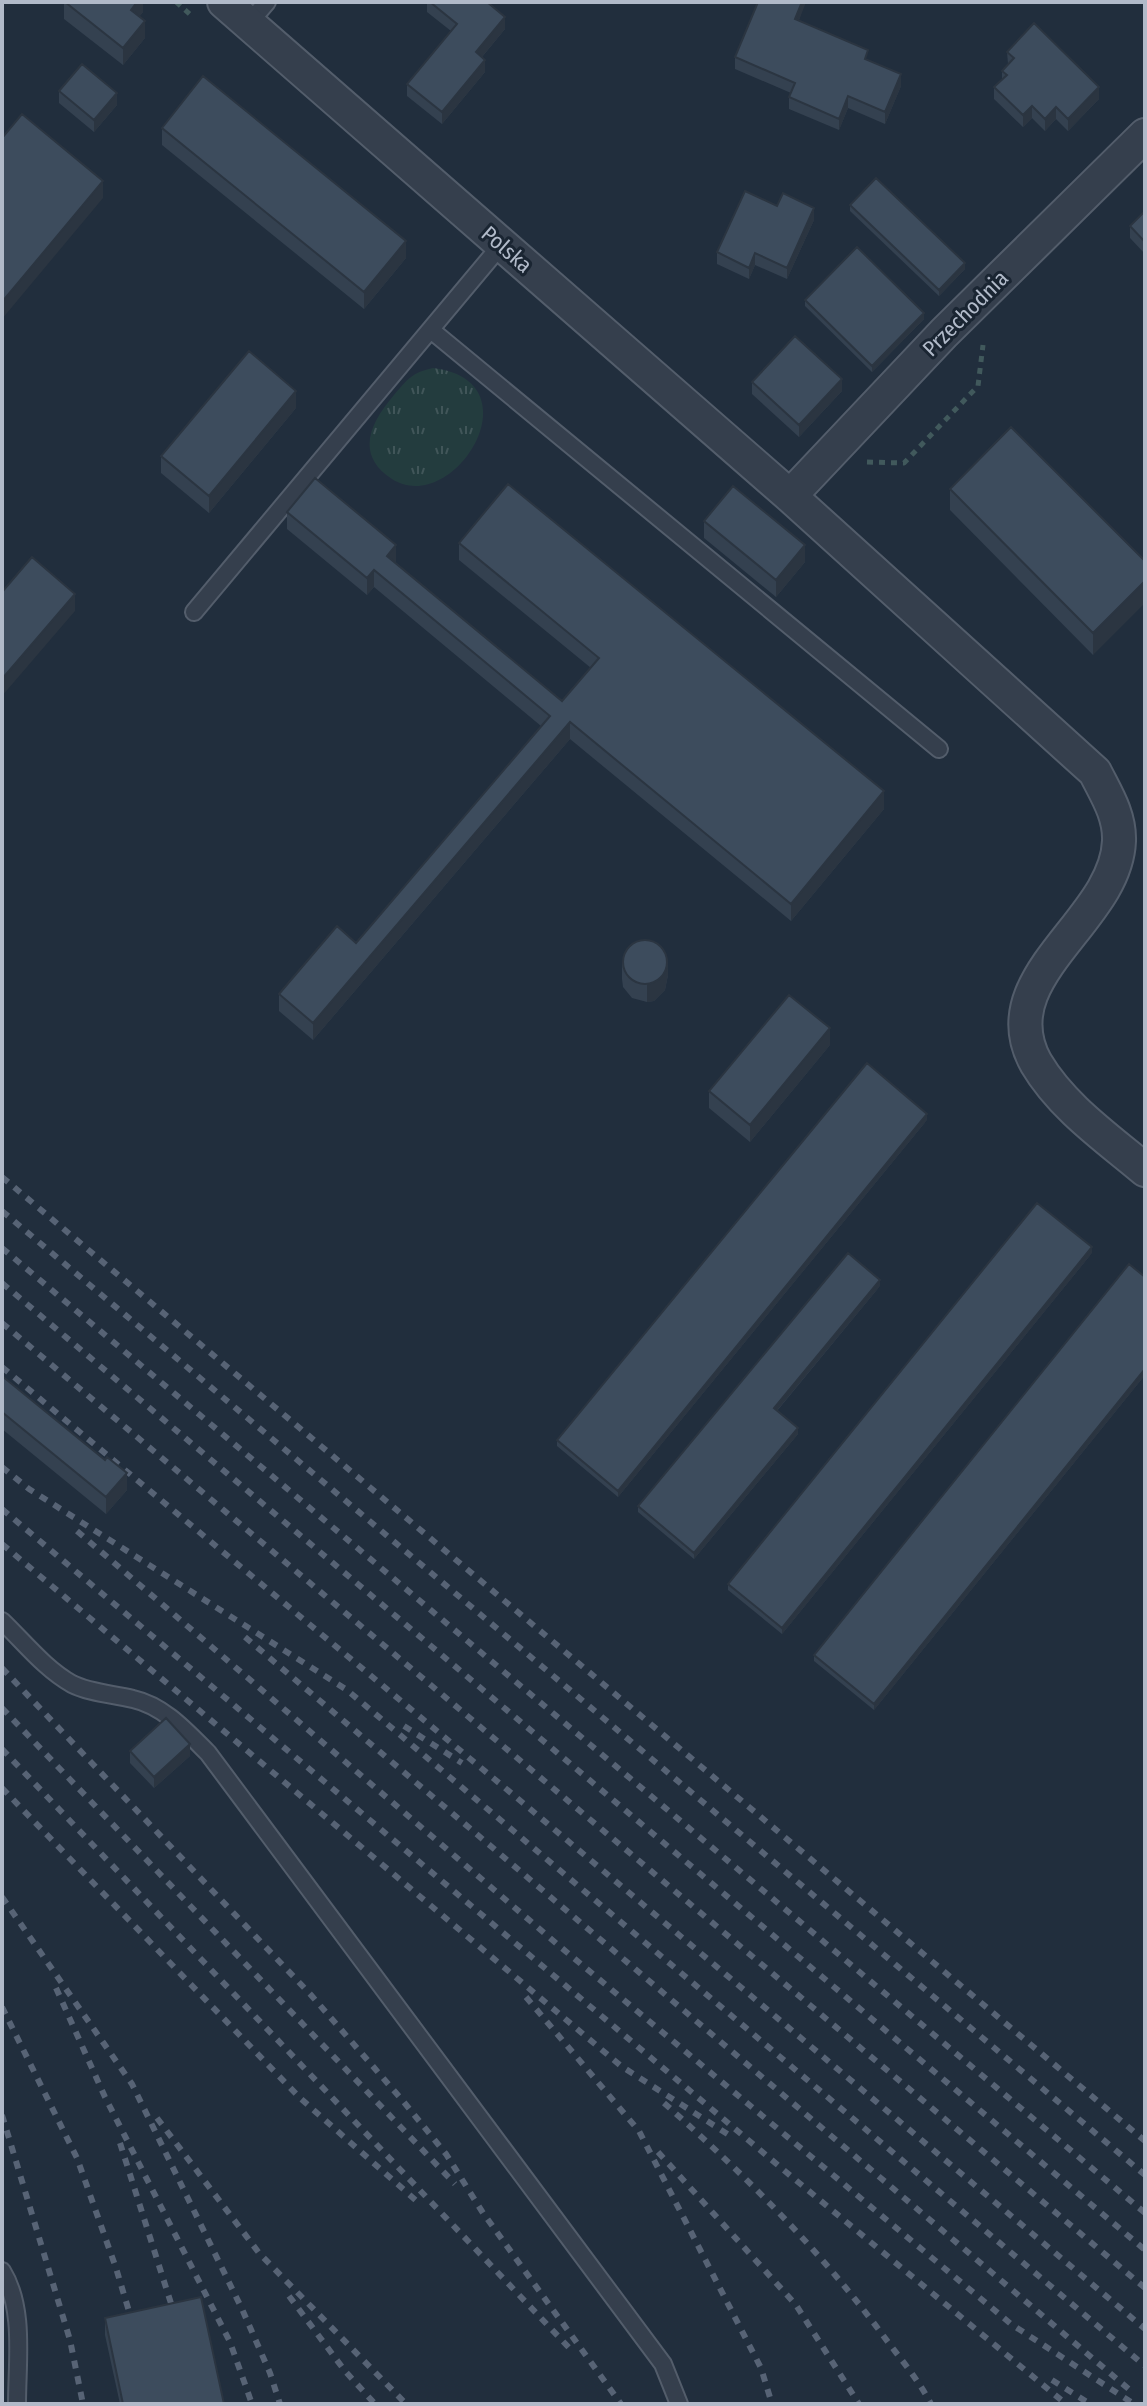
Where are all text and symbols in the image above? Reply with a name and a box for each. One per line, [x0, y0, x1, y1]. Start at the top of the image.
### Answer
street label: Polska [476, 220, 538, 279]
street label: Przechodnia [917, 265, 1014, 362]

